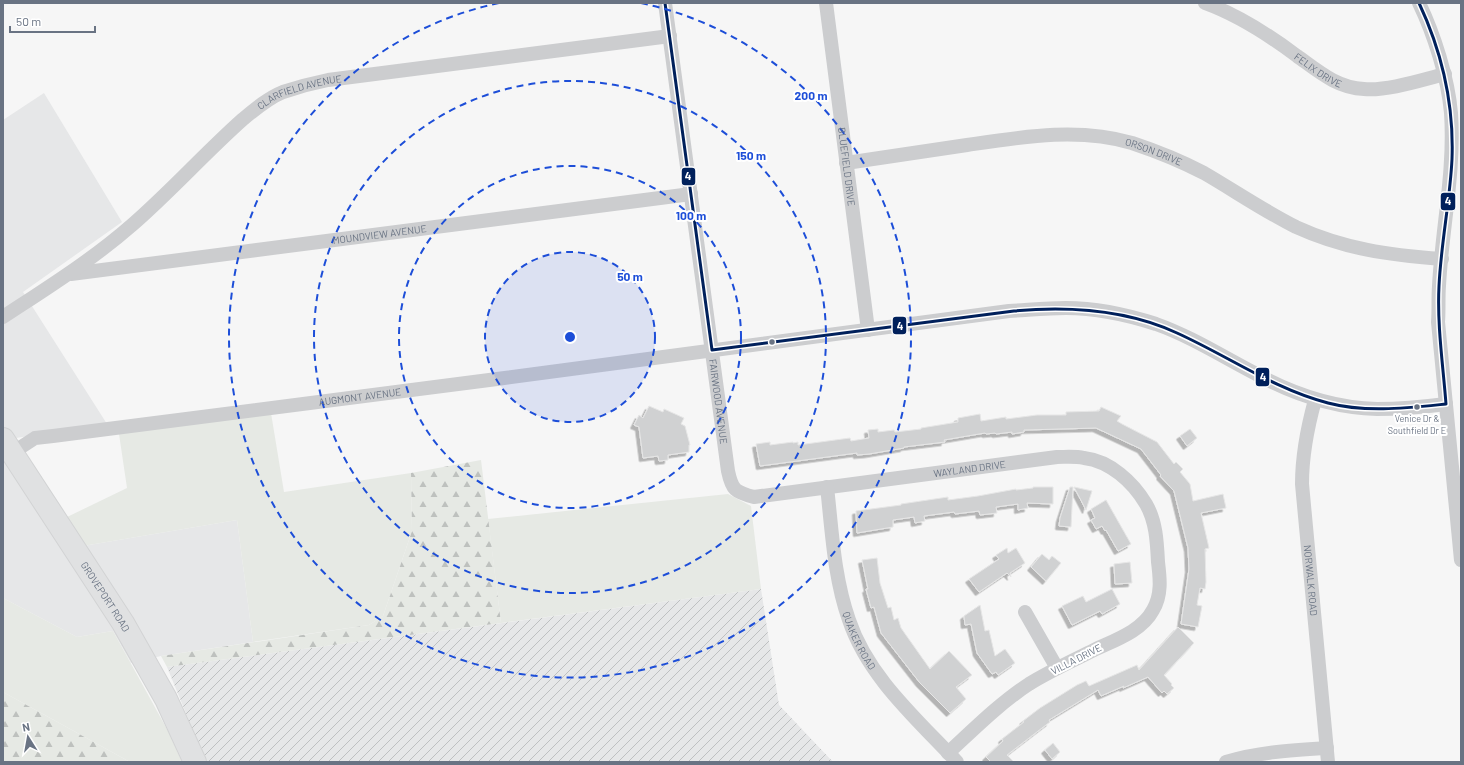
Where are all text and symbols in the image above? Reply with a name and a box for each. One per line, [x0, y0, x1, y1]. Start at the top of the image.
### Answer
scale bar [10, 8, 95, 34]
text: 50 m [16, 14, 41, 28]
street label: FELIX DRIVE [1292, 50, 1344, 90]
street label: CLARFIELD AVENUE [254, 72, 342, 112]
text: 200 m [795, 88, 827, 102]
street label: BLUEFIELD DRIVE [836, 126, 858, 207]
street label: ORSON DRIVE [1124, 135, 1184, 168]
text: 150 m [736, 148, 766, 162]
line badge: 4 [681, 167, 696, 186]
text: 4 [685, 169, 692, 182]
line badge: 4 [1440, 192, 1456, 211]
text: 4 [1445, 194, 1452, 207]
text: 100 m [676, 208, 706, 222]
street label: MOUNDVIEW AVENUE [332, 222, 427, 246]
text: 50 m [617, 269, 643, 283]
line badge: 4 [892, 316, 907, 335]
text: 4 [897, 319, 904, 332]
centre of rings [563, 330, 577, 344]
unlabelled marker [767, 337, 777, 347]
street label: FAIRWOOD AVENUE [707, 358, 730, 445]
line badge: 4 [1255, 367, 1270, 387]
text: 4 [1260, 370, 1267, 383]
street label: AUGMONT AVENUE [318, 385, 402, 408]
marker: Venice Dr & Southfield Dr E [1412, 402, 1422, 412]
place label: Venice Dr & Southfield Dr E [1388, 413, 1446, 436]
street label: WAYLAND DRIVE [933, 458, 1006, 479]
street label: NORWALK ROAD [1302, 544, 1320, 616]
street label: GROVEPORT ROAD [79, 559, 133, 634]
street label: QUAKER ROAD [841, 610, 879, 672]
street label: VILLA DRIVE [1049, 641, 1103, 677]
north arrow [8, 717, 48, 757]
text: N [21, 720, 31, 734]

